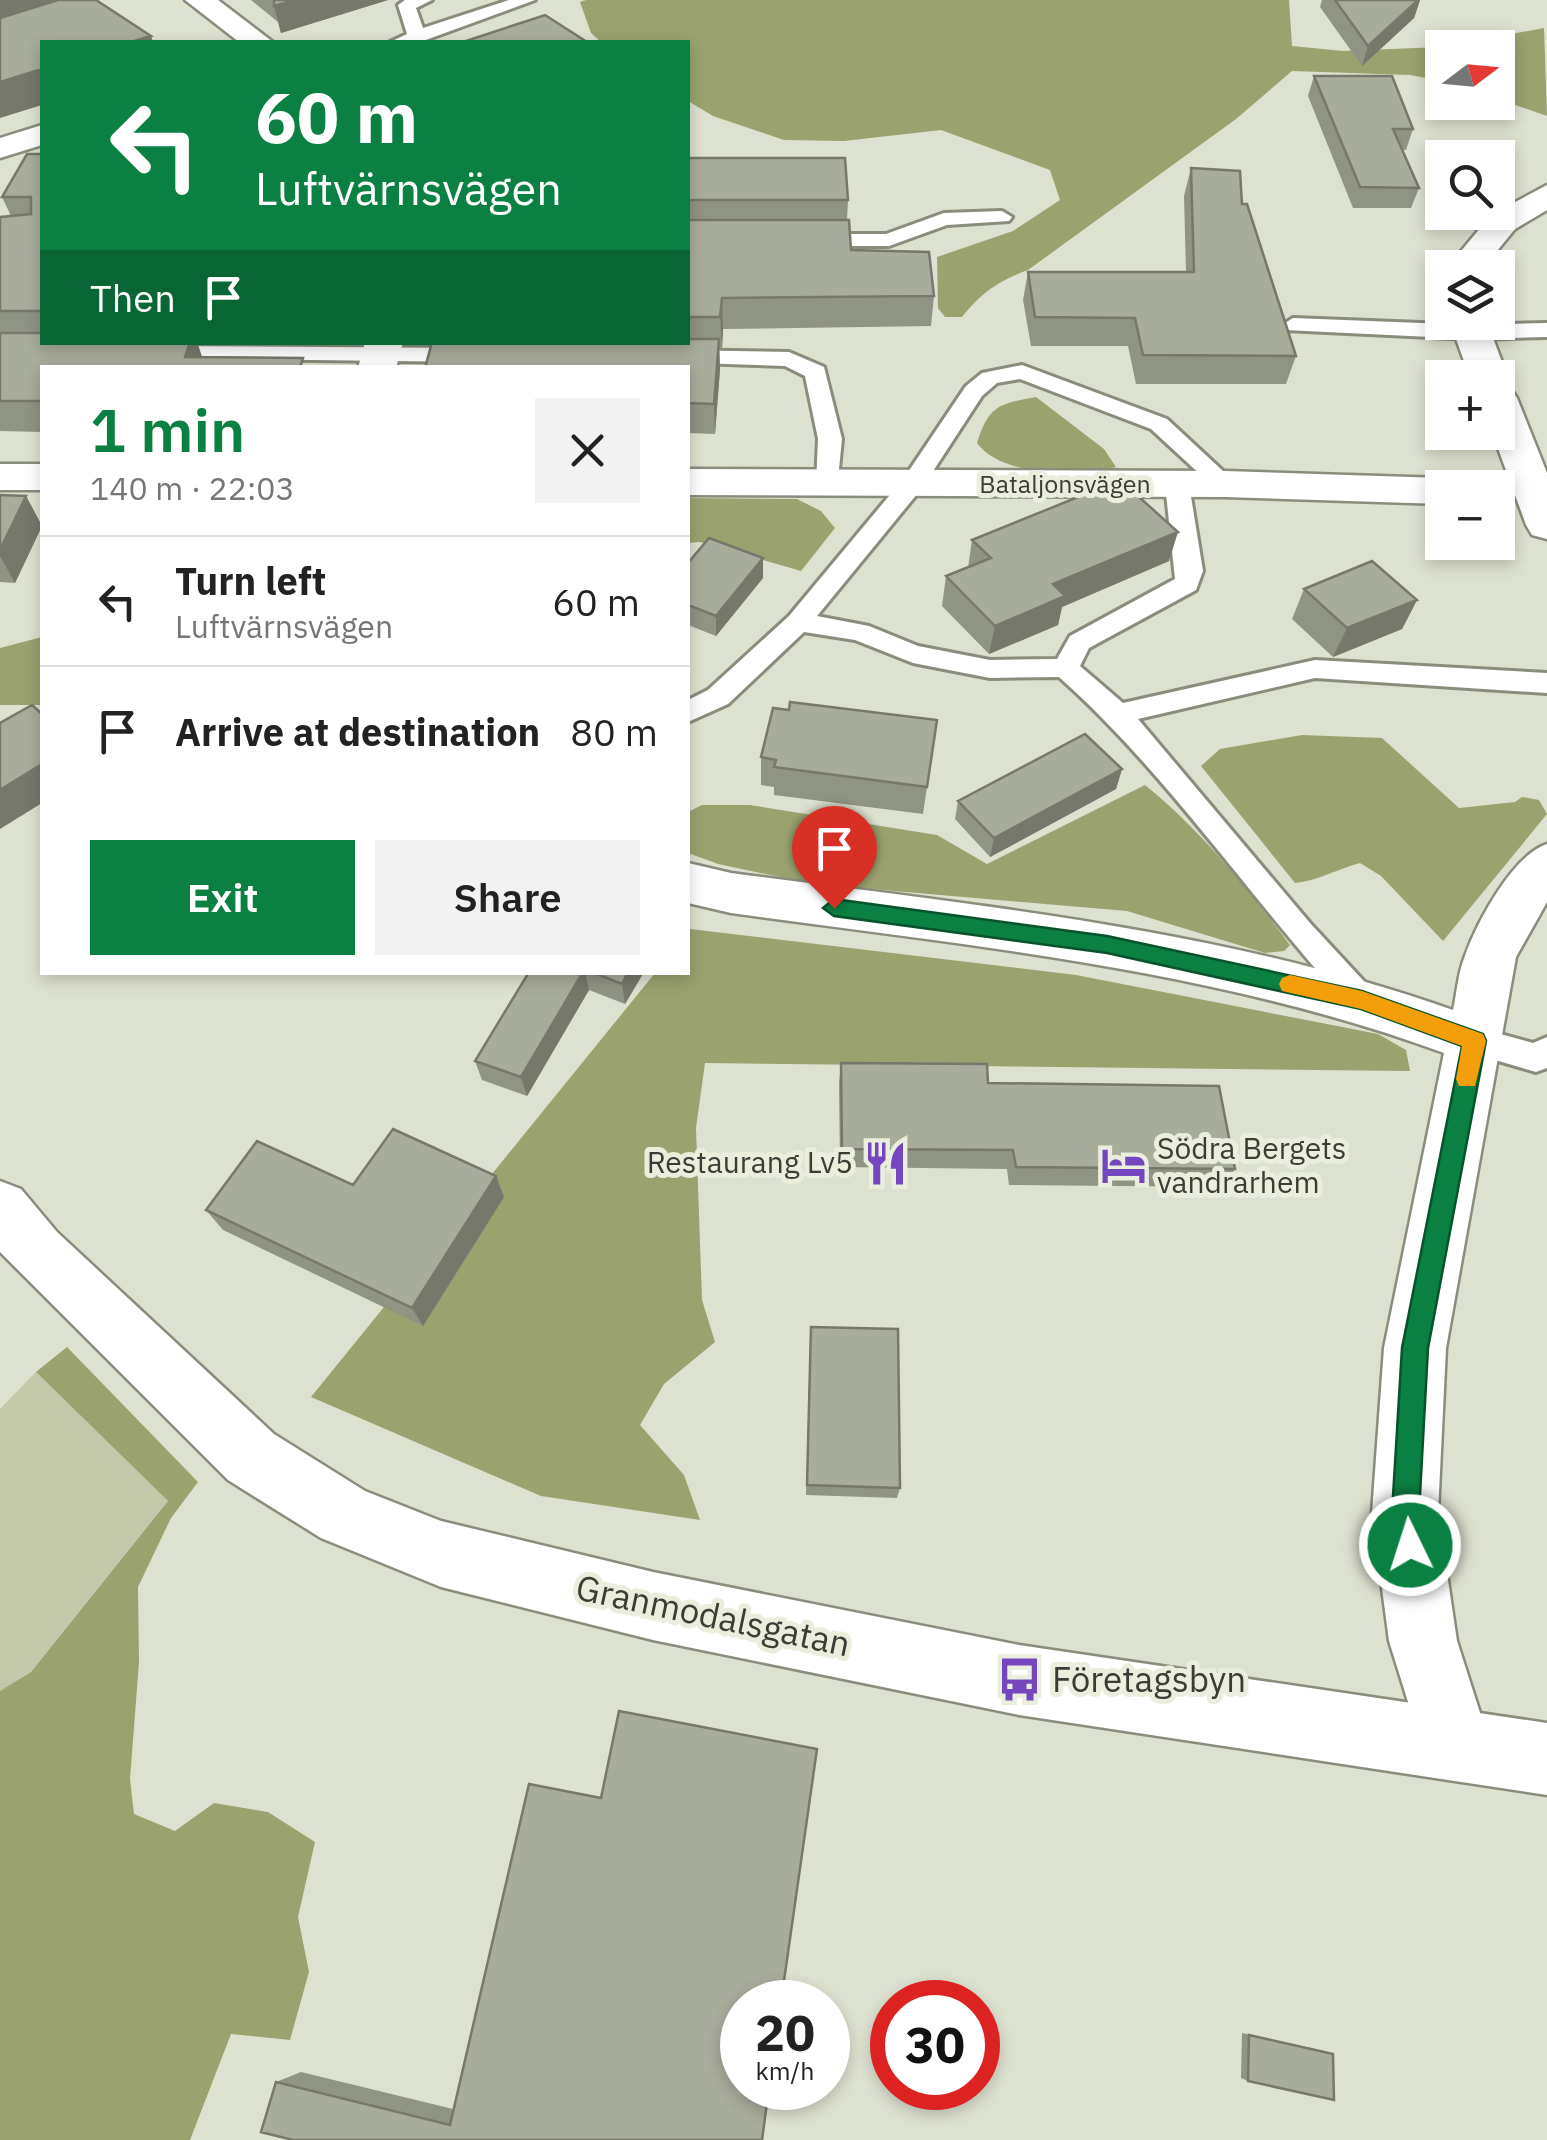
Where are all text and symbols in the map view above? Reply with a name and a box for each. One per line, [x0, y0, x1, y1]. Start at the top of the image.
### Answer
north arrow [1425, 30, 1515, 120]
map controls [1425, 30, 1515, 560]
text: 60 m [255, 71, 418, 162]
icon: left [90, 80, 220, 210]
button: search [1425, 140, 1515, 230]
text: Luftvärnsvägen [255, 159, 562, 217]
button: layers [1425, 250, 1515, 340]
icon: arrive [196, 270, 251, 325]
text: Then [90, 273, 176, 322]
button: + [1425, 360, 1515, 450]
text: 1 min [90, 390, 245, 469]
button: close [535, 398, 640, 503]
text: 140 m · 22:03 [90, 467, 295, 509]
street label: Bataljonsvägen [979, 467, 1151, 500]
button: − [1425, 470, 1515, 560]
text: Turn left [175, 556, 326, 605]
icon: left [90, 574, 145, 629]
text: 60 m [552, 577, 640, 626]
text: Luftvärnsvägen [175, 605, 393, 647]
icon: arrive [90, 704, 145, 759]
text: Arrive at destination [175, 707, 540, 756]
text: 80 m [570, 707, 658, 756]
pin [792, 806, 877, 909]
icon: arrive [807, 821, 862, 876]
button: Exit [90, 840, 355, 955]
button: Share [375, 840, 640, 955]
place label: Södra Bergets vandrarhem [1157, 1128, 1346, 1201]
restaurant icon: Restaurang Lv5 [862, 1139, 910, 1187]
place label: Restaurang Lv5 [647, 1142, 853, 1181]
hotel icon: Södra Bergets vandrarhem [1100, 1142, 1148, 1190]
position arrow [1358, 1493, 1462, 1597]
street label: Granmodalsgatan [572, 1564, 854, 1667]
bus stop icon: Företagsbyn [995, 1656, 1043, 1704]
place label: Företagsbyn [1052, 1656, 1246, 1702]
speed limit sign: 30 [870, 1980, 1000, 2110]
text: 20 [755, 2000, 815, 2065]
text: km/h [756, 2054, 814, 2087]

